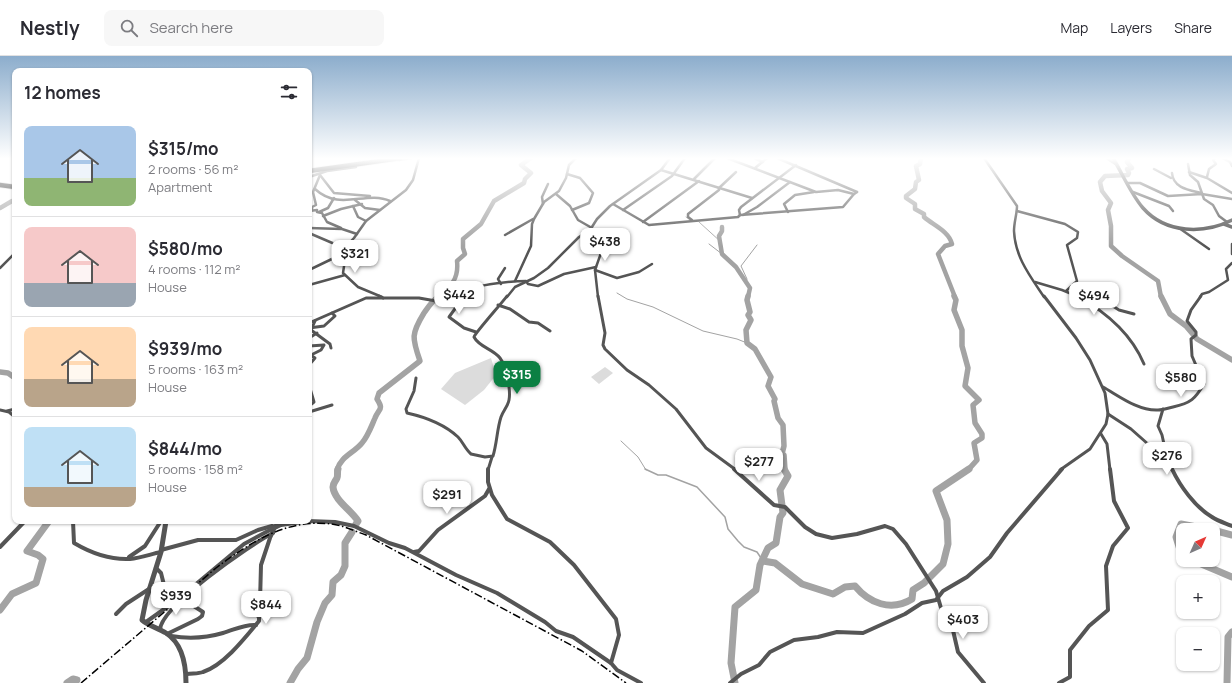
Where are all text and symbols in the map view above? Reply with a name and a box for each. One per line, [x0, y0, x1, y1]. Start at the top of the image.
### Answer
search box [104, 10, 384, 46]
text: Nestly [20, 15, 80, 41]
icon: search [118, 17, 140, 39]
text: Search here [150, 17, 233, 38]
text: Map [1060, 18, 1088, 37]
text: Layers [1110, 18, 1152, 37]
text: Share [1174, 18, 1212, 37]
text: 12 homes [24, 81, 101, 104]
icon: filters [278, 81, 300, 103]
text: $315/mo [148, 137, 218, 160]
icon: home [56, 142, 104, 190]
text: 2 rooms · 56 m² [148, 160, 238, 178]
text: Apartment [148, 178, 212, 196]
pin: $438 [581, 228, 629, 262]
text: $438 [589, 232, 621, 250]
text: $580/mo [148, 237, 223, 260]
pin: $321 [331, 240, 379, 274]
icon: home [56, 243, 104, 291]
text: $321 [340, 244, 370, 262]
text: 4 rooms · 112 m² [148, 260, 241, 278]
text: House [148, 278, 187, 296]
pin: $442 [435, 281, 483, 315]
pin: $494 [1070, 282, 1118, 316]
text: $442 [443, 285, 475, 303]
text: $494 [1078, 286, 1110, 304]
text: $939/mo [148, 337, 222, 360]
icon: home [56, 343, 104, 391]
text: 5 rooms · 163 m² [148, 360, 243, 378]
pin: $315 [493, 361, 541, 395]
pin: $580 [1157, 364, 1205, 398]
text: $315 [502, 365, 532, 383]
text: $580 [1165, 368, 1197, 386]
text: House [148, 378, 187, 396]
text: $844/mo [148, 437, 222, 460]
pin: $276 [1143, 442, 1191, 476]
icon: home [56, 443, 104, 491]
text: $276 [1152, 446, 1182, 464]
pin: $277 [735, 448, 783, 482]
text: $277 [744, 452, 774, 470]
text: 5 rooms · 158 m² [148, 460, 243, 478]
text: House [148, 478, 187, 496]
pin: $291 [423, 481, 471, 515]
text: $291 [432, 485, 462, 503]
north arrow [1176, 523, 1220, 567]
map controls [1176, 523, 1220, 671]
button: + [1176, 575, 1220, 619]
pin: $939 [152, 582, 200, 616]
text: $939 [160, 586, 192, 604]
pin: $844 [242, 591, 290, 625]
text: $844 [250, 595, 282, 613]
pin: $403 [939, 606, 987, 640]
text: $403 [947, 610, 979, 628]
button: − [1176, 627, 1220, 671]

